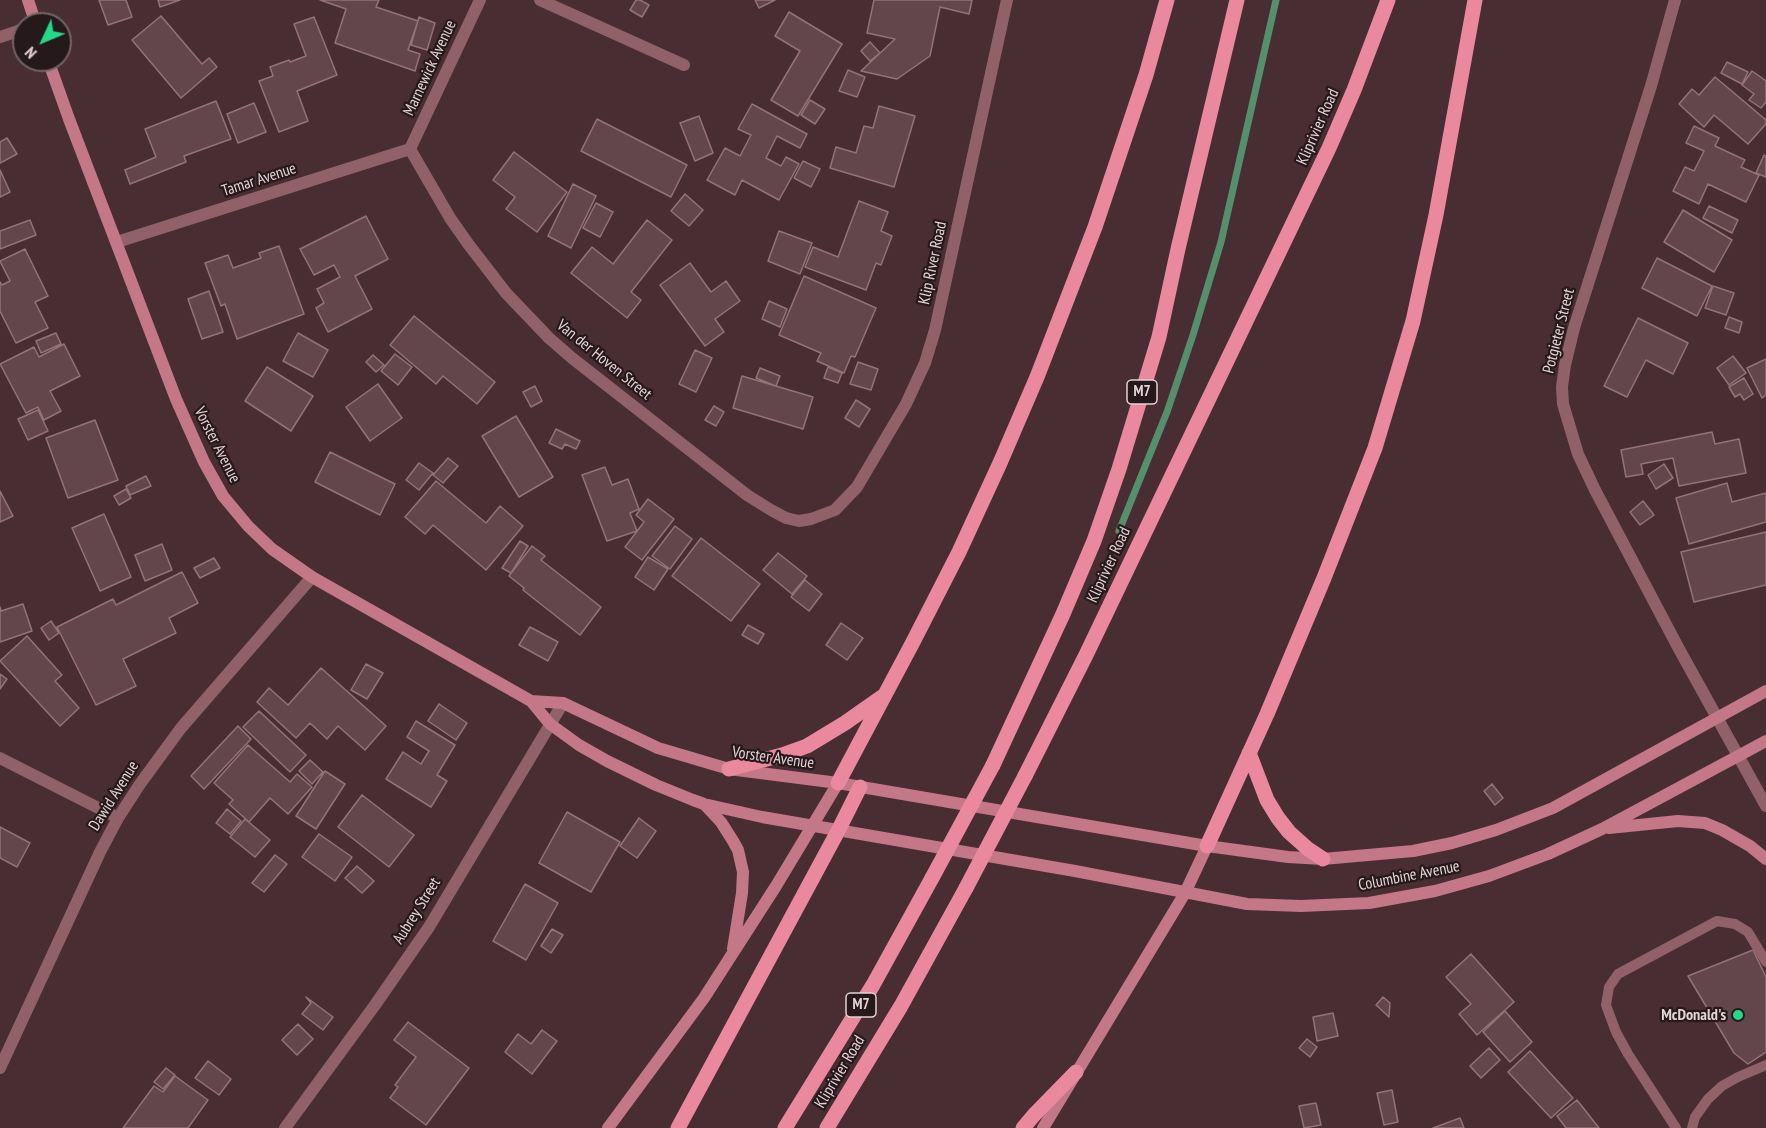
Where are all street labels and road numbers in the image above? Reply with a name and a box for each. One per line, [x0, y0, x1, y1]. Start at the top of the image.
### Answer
street label: Marnewick Avenue [400, 17, 460, 119]
street label: Kliprivier Road [1293, 86, 1343, 168]
street label: Tamar Avenue [219, 159, 299, 201]
street label: Klip River Road [915, 220, 951, 306]
street label: Potgieter Street [1539, 287, 1579, 375]
street label: Van der Hoven Street [553, 316, 655, 404]
road number: M7 [1127, 380, 1157, 404]
street label: Vorster Avenue [190, 404, 244, 486]
street label: Kliprivier Road [1083, 524, 1135, 606]
street label: Vorster Avenue [731, 743, 815, 773]
street label: Dawid Avenue [85, 758, 143, 834]
street label: Columbine Avenue [1357, 857, 1461, 895]
street label: Aubrey Street [389, 874, 445, 948]
road number: M7 [846, 993, 876, 1017]
street label: Kliprivier Road [811, 1032, 869, 1112]

